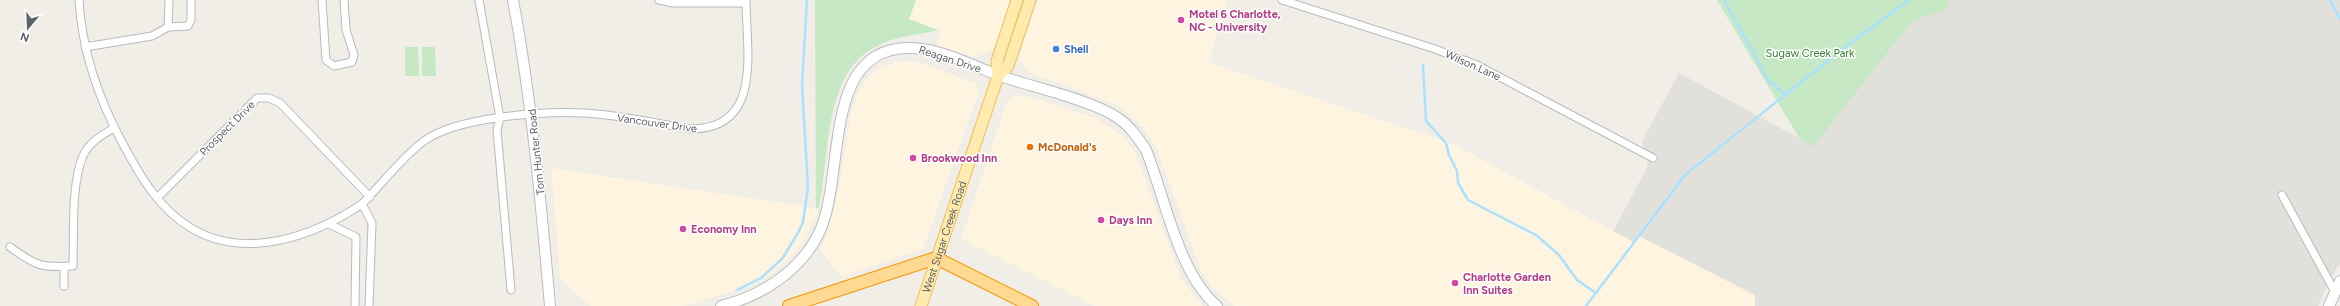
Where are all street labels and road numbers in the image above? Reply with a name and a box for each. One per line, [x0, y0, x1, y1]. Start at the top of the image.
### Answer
street label: Reagan Drive [917, 43, 983, 76]
street label: Wilson Lane [1443, 47, 1503, 83]
street label: Prospect Drive [197, 98, 258, 159]
street label: Tom Hunter Road [526, 108, 547, 196]
street label: Vancouver Drive [616, 111, 698, 136]
street label: West Sugar Creek Road [920, 180, 969, 294]

